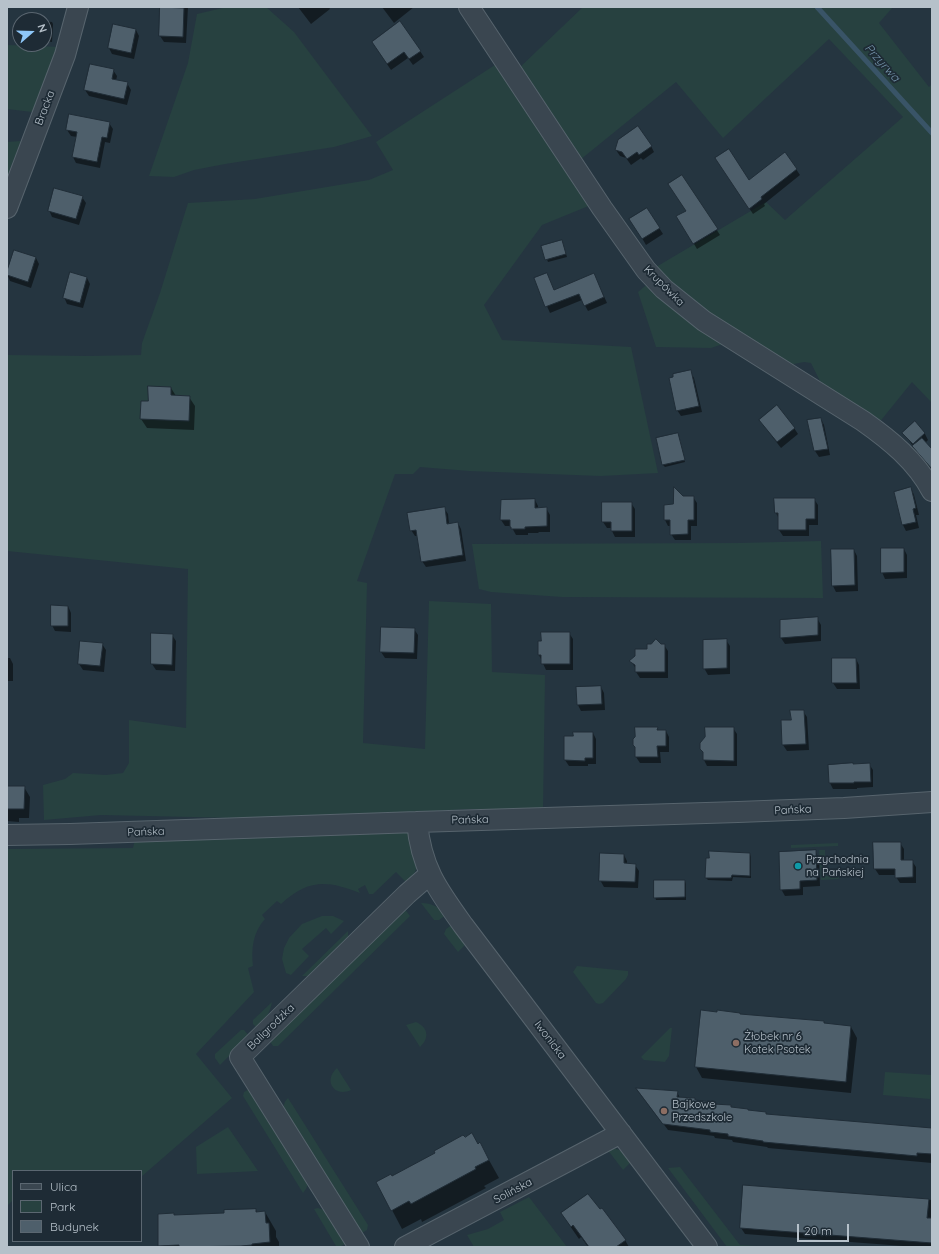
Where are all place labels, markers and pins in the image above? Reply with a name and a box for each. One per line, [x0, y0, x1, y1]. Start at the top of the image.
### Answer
place label: Przychodnia na Pańskiej [806, 853, 869, 879]
marker: Przychodnia na Pańskiej [793, 861, 803, 871]
place label: Żłobek nr 6 Kotek Psotek [744, 1030, 811, 1056]
marker: Żłobek nr 6 Kotek Psotek [731, 1038, 741, 1048]
place label: Bajkowe Przedszkole [672, 1098, 732, 1124]
marker: Bajkowe Przedszkole [659, 1106, 669, 1116]

